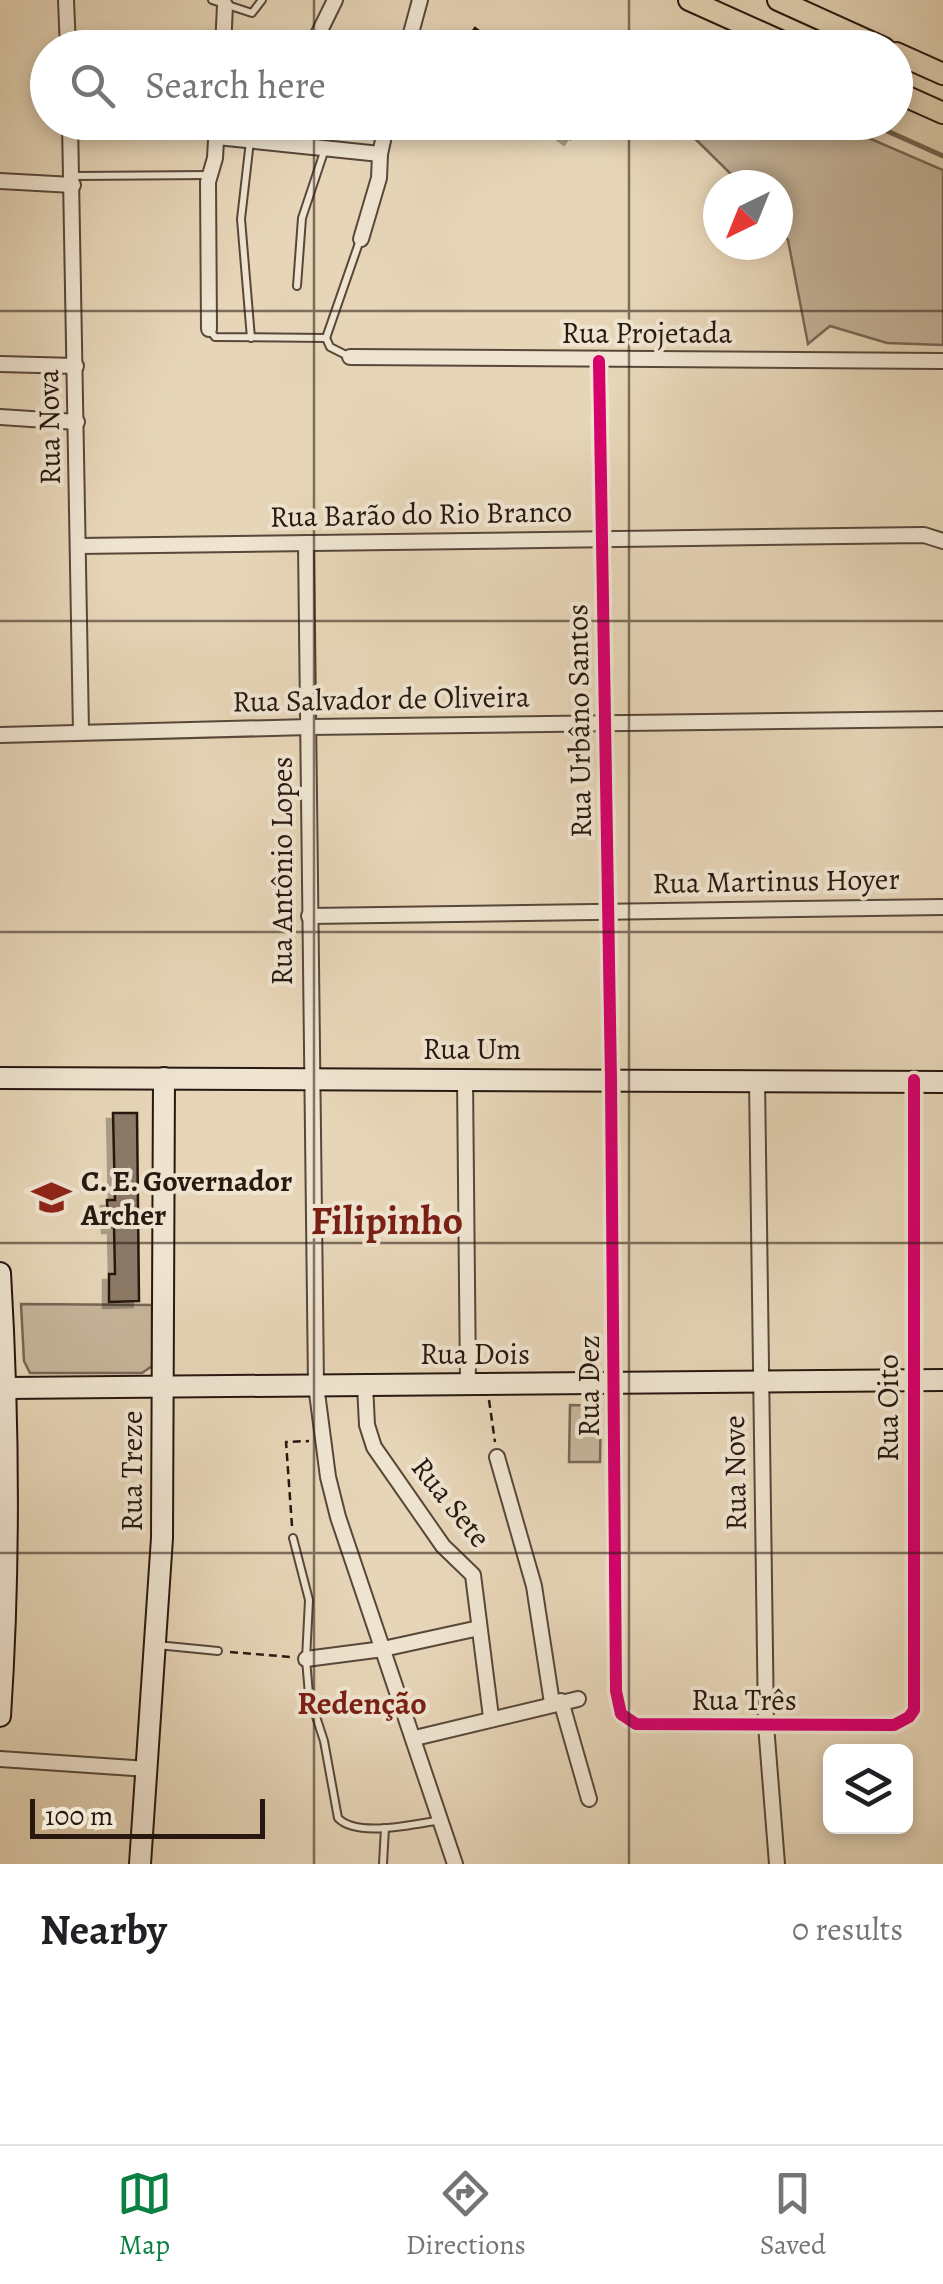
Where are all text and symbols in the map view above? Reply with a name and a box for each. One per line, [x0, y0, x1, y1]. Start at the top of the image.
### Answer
search box [30, 30, 913, 140]
icon: search [65, 58, 120, 113]
text: Search here [145, 59, 326, 111]
north arrow [703, 170, 793, 260]
street label: Rua Projetada [562, 313, 732, 353]
street label: Rua Nova [28, 369, 70, 485]
street label: Rua Barão do Rio Branco [270, 491, 572, 537]
street label: Rua Urbâno Santos [557, 604, 601, 838]
street label: Rua Salvador de Oliveira [232, 676, 530, 722]
street label: Rua Antônio Lopes [262, 756, 302, 986]
street label: Rua Martinus Hoyer [652, 859, 900, 903]
street label: Rua Um [423, 1029, 521, 1069]
place label: C. E. Governador Archer [80, 1161, 292, 1235]
school or university icon: C. E. Governador Archer [30, 1177, 72, 1219]
district label: Filipinho [311, 1193, 463, 1248]
street label: Rua Dois [420, 1334, 530, 1374]
street label: Rua Dez [569, 1335, 609, 1437]
street label: Rua Oito [868, 1354, 908, 1462]
street label: Rua Treze [112, 1411, 152, 1531]
street label: Rua Nove [714, 1415, 756, 1531]
street label: Rua Sete [402, 1448, 500, 1556]
street label: Rua Três [691, 1680, 797, 1720]
district label: Redenção [297, 1681, 427, 1725]
map controls [823, 1744, 913, 1834]
button: layers [823, 1744, 913, 1834]
scale bar [30, 1794, 265, 1838]
text: 100 m [45, 1797, 113, 1835]
text: Nearby [40, 1901, 167, 1958]
text: 0 results [792, 1907, 903, 1951]
tab: Map [117, 2166, 172, 2264]
tab: Directions [406, 2166, 526, 2264]
tab: Saved [760, 2166, 826, 2264]

